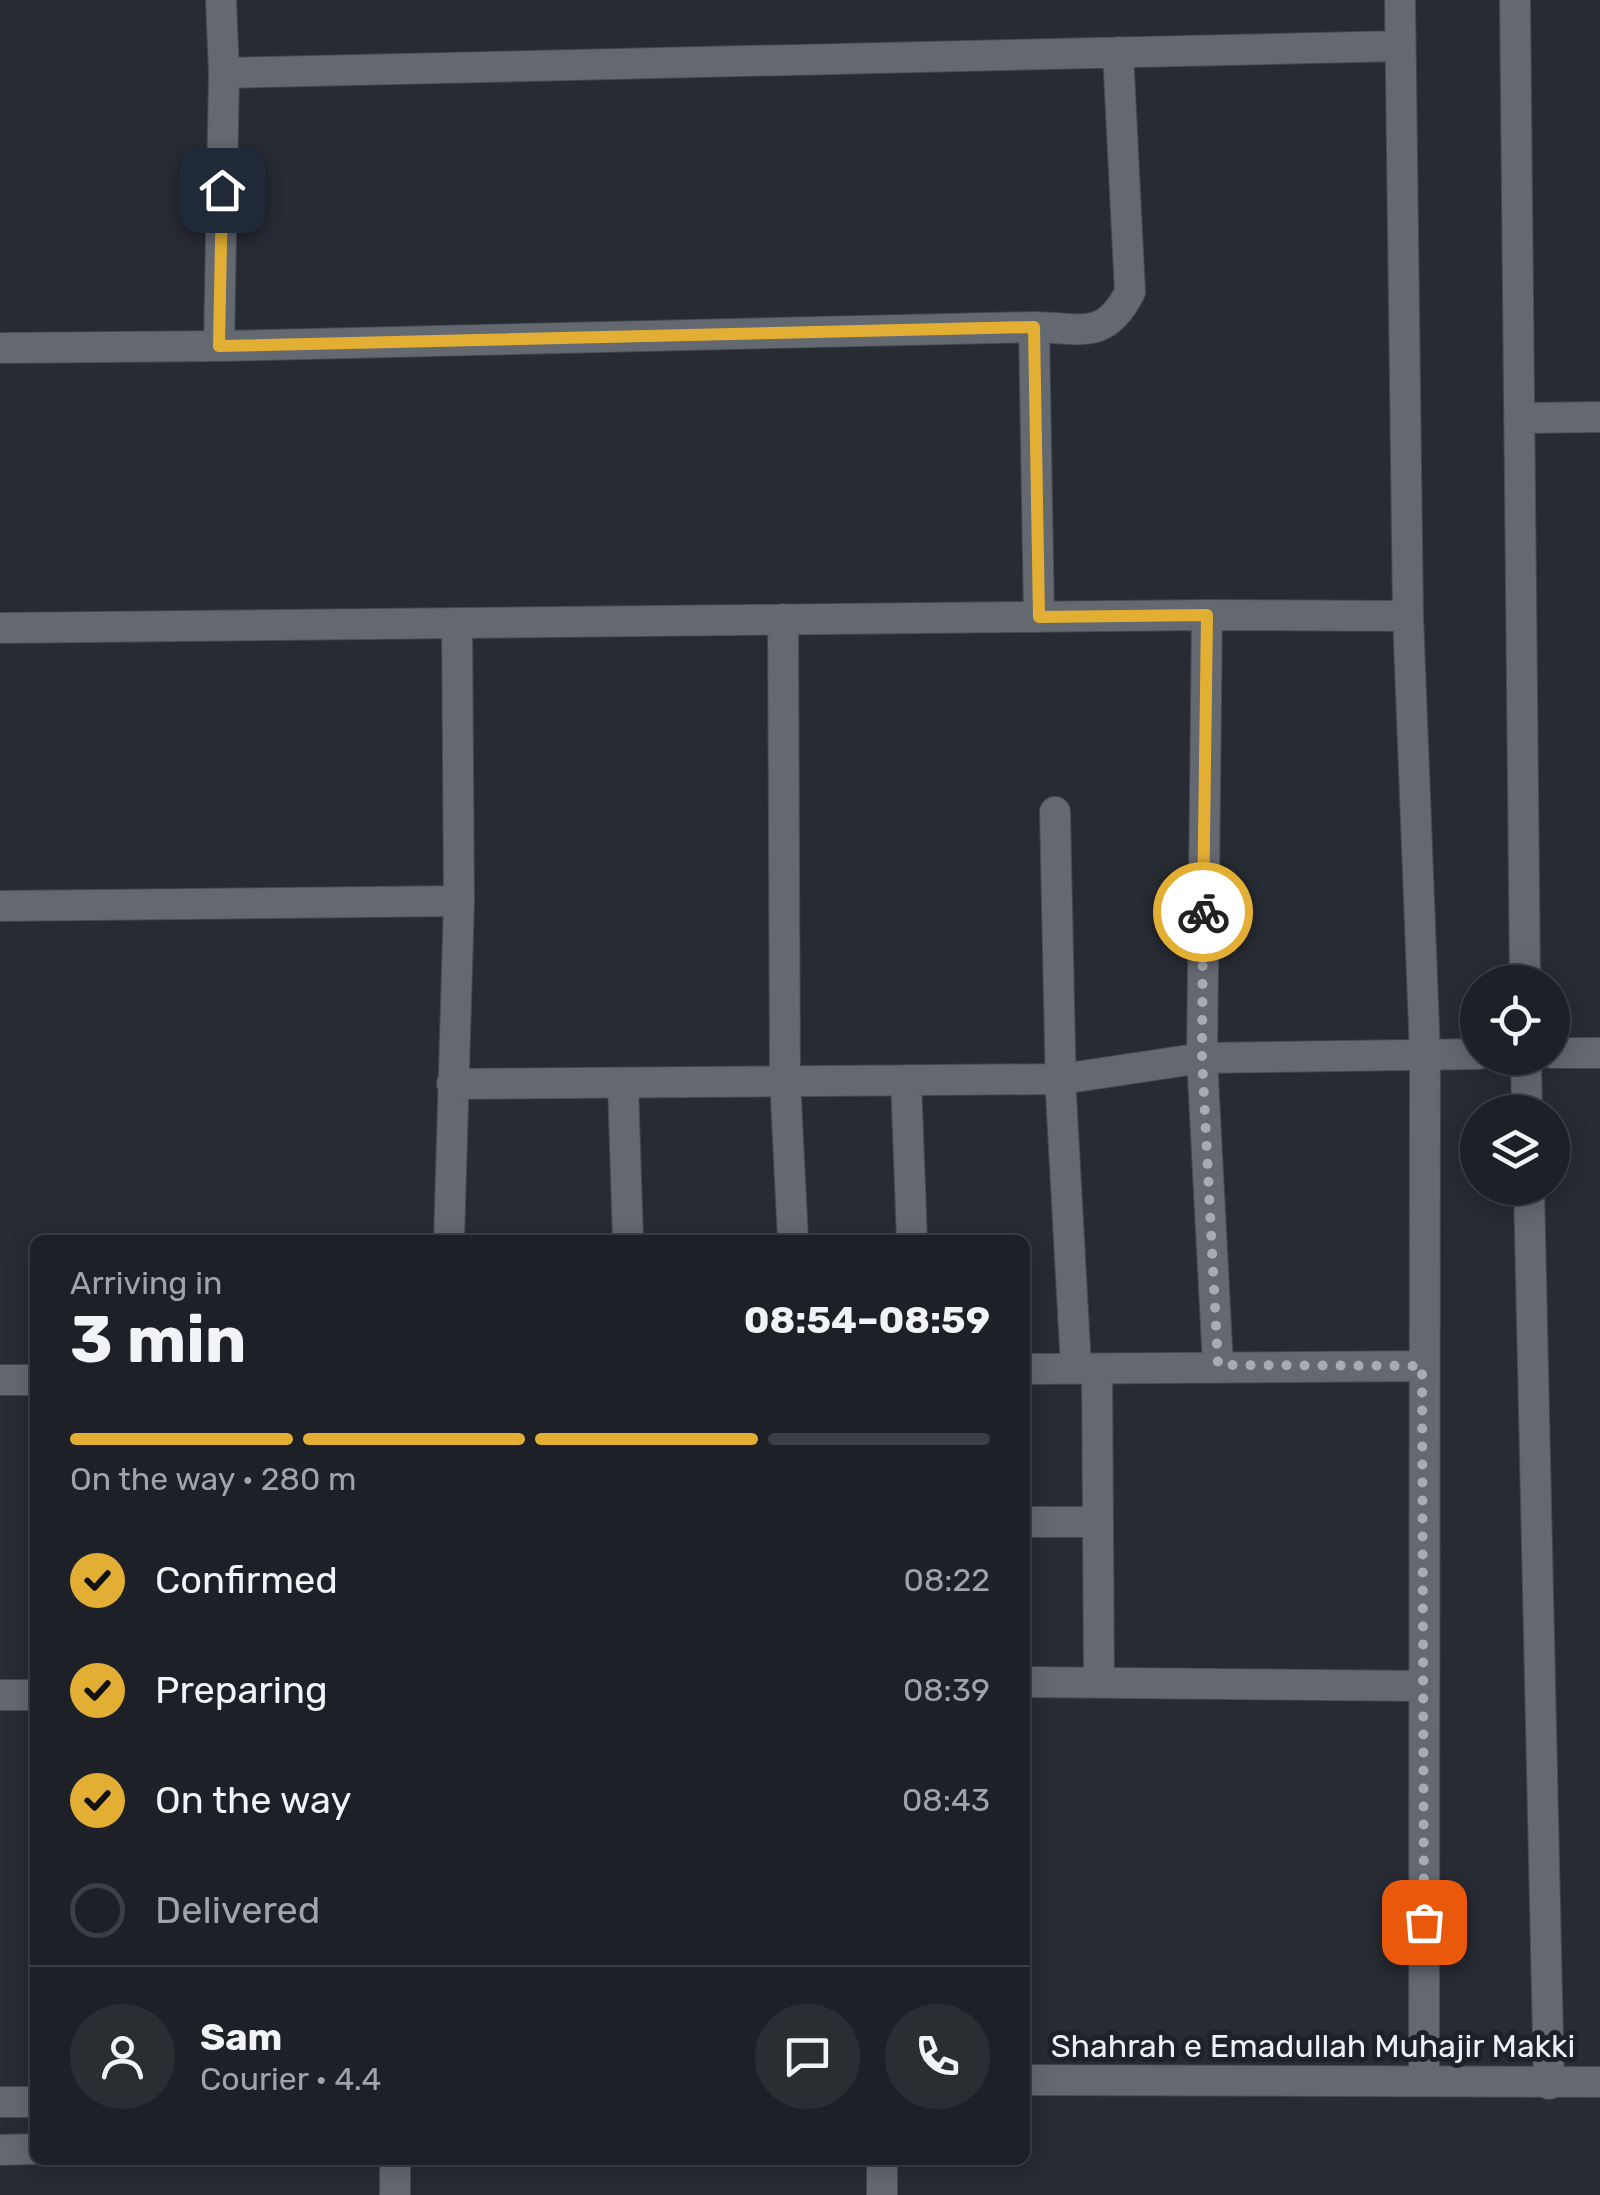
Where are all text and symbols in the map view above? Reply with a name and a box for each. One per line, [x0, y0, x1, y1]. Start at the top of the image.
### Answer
pin [180, 148, 265, 233]
icon: home [195, 163, 250, 218]
courier [1153, 862, 1253, 962]
icon: bike [1176, 885, 1231, 940]
map controls [1460, 965, 1570, 1205]
button: locate [1460, 965, 1570, 1075]
button: layers [1460, 1095, 1570, 1205]
text: Arriving in [70, 1264, 222, 1302]
text: 08:54–08:59 [744, 1297, 990, 1343]
text: 3 min [70, 1301, 247, 1378]
text: On the way · 280 m [70, 1460, 357, 1498]
icon: check [70, 1553, 125, 1608]
text: Confirmed [155, 1557, 338, 1603]
text: 08:22 [904, 1561, 990, 1599]
icon: check [70, 1663, 125, 1718]
text: Preparing [155, 1667, 328, 1713]
text: 08:39 [903, 1671, 990, 1709]
icon: check [70, 1773, 125, 1828]
text: On the way [155, 1777, 351, 1823]
text: 08:43 [902, 1781, 990, 1819]
pin [1382, 1880, 1467, 1965]
text: Delivered [155, 1887, 320, 1933]
icon: bag [1397, 1895, 1452, 1950]
button: person [70, 2004, 175, 2109]
button: chat [755, 2004, 860, 2109]
button: phone [885, 2004, 990, 2109]
text: Sam [200, 2014, 282, 2060]
street label: Shahrah e Emadullah Muhajir Makki [1051, 2027, 1575, 2065]
text: Courier · 4.4 [200, 2060, 381, 2098]

